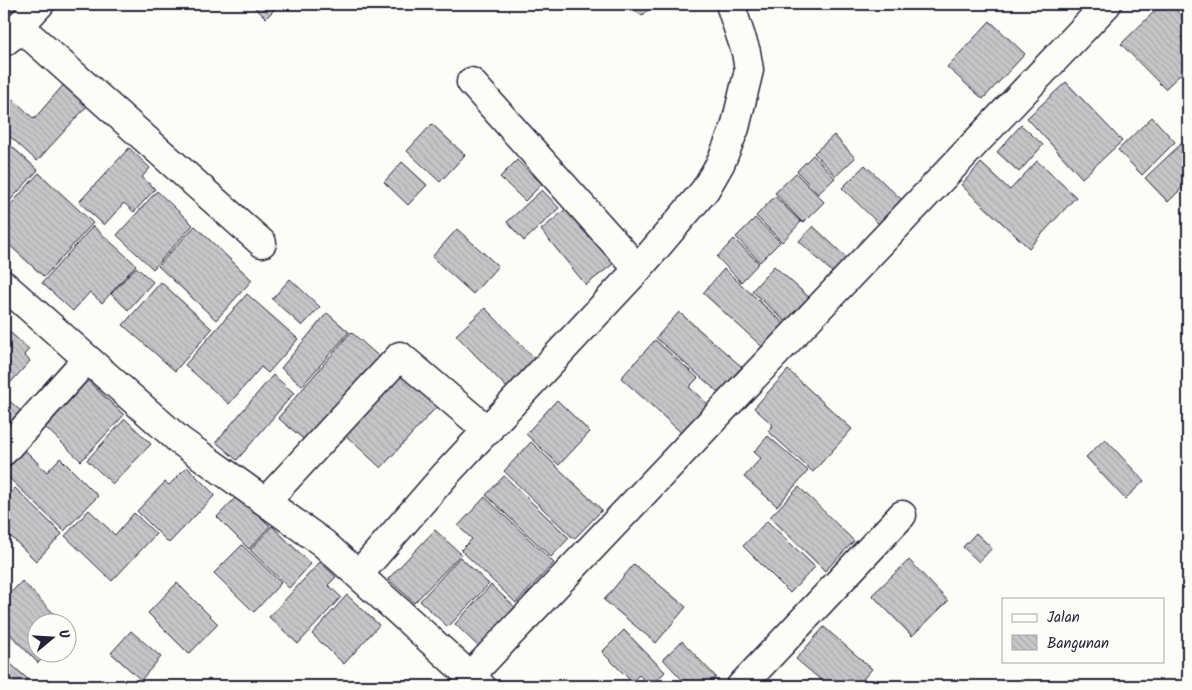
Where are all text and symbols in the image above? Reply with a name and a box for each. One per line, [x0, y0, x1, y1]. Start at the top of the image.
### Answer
legend [1002, 598, 1164, 662]
text: Jalan [1047, 606, 1080, 630]
north arrow [28, 612, 78, 662]
text: U [52, 627, 75, 642]
text: Bangunan [1047, 632, 1109, 656]

